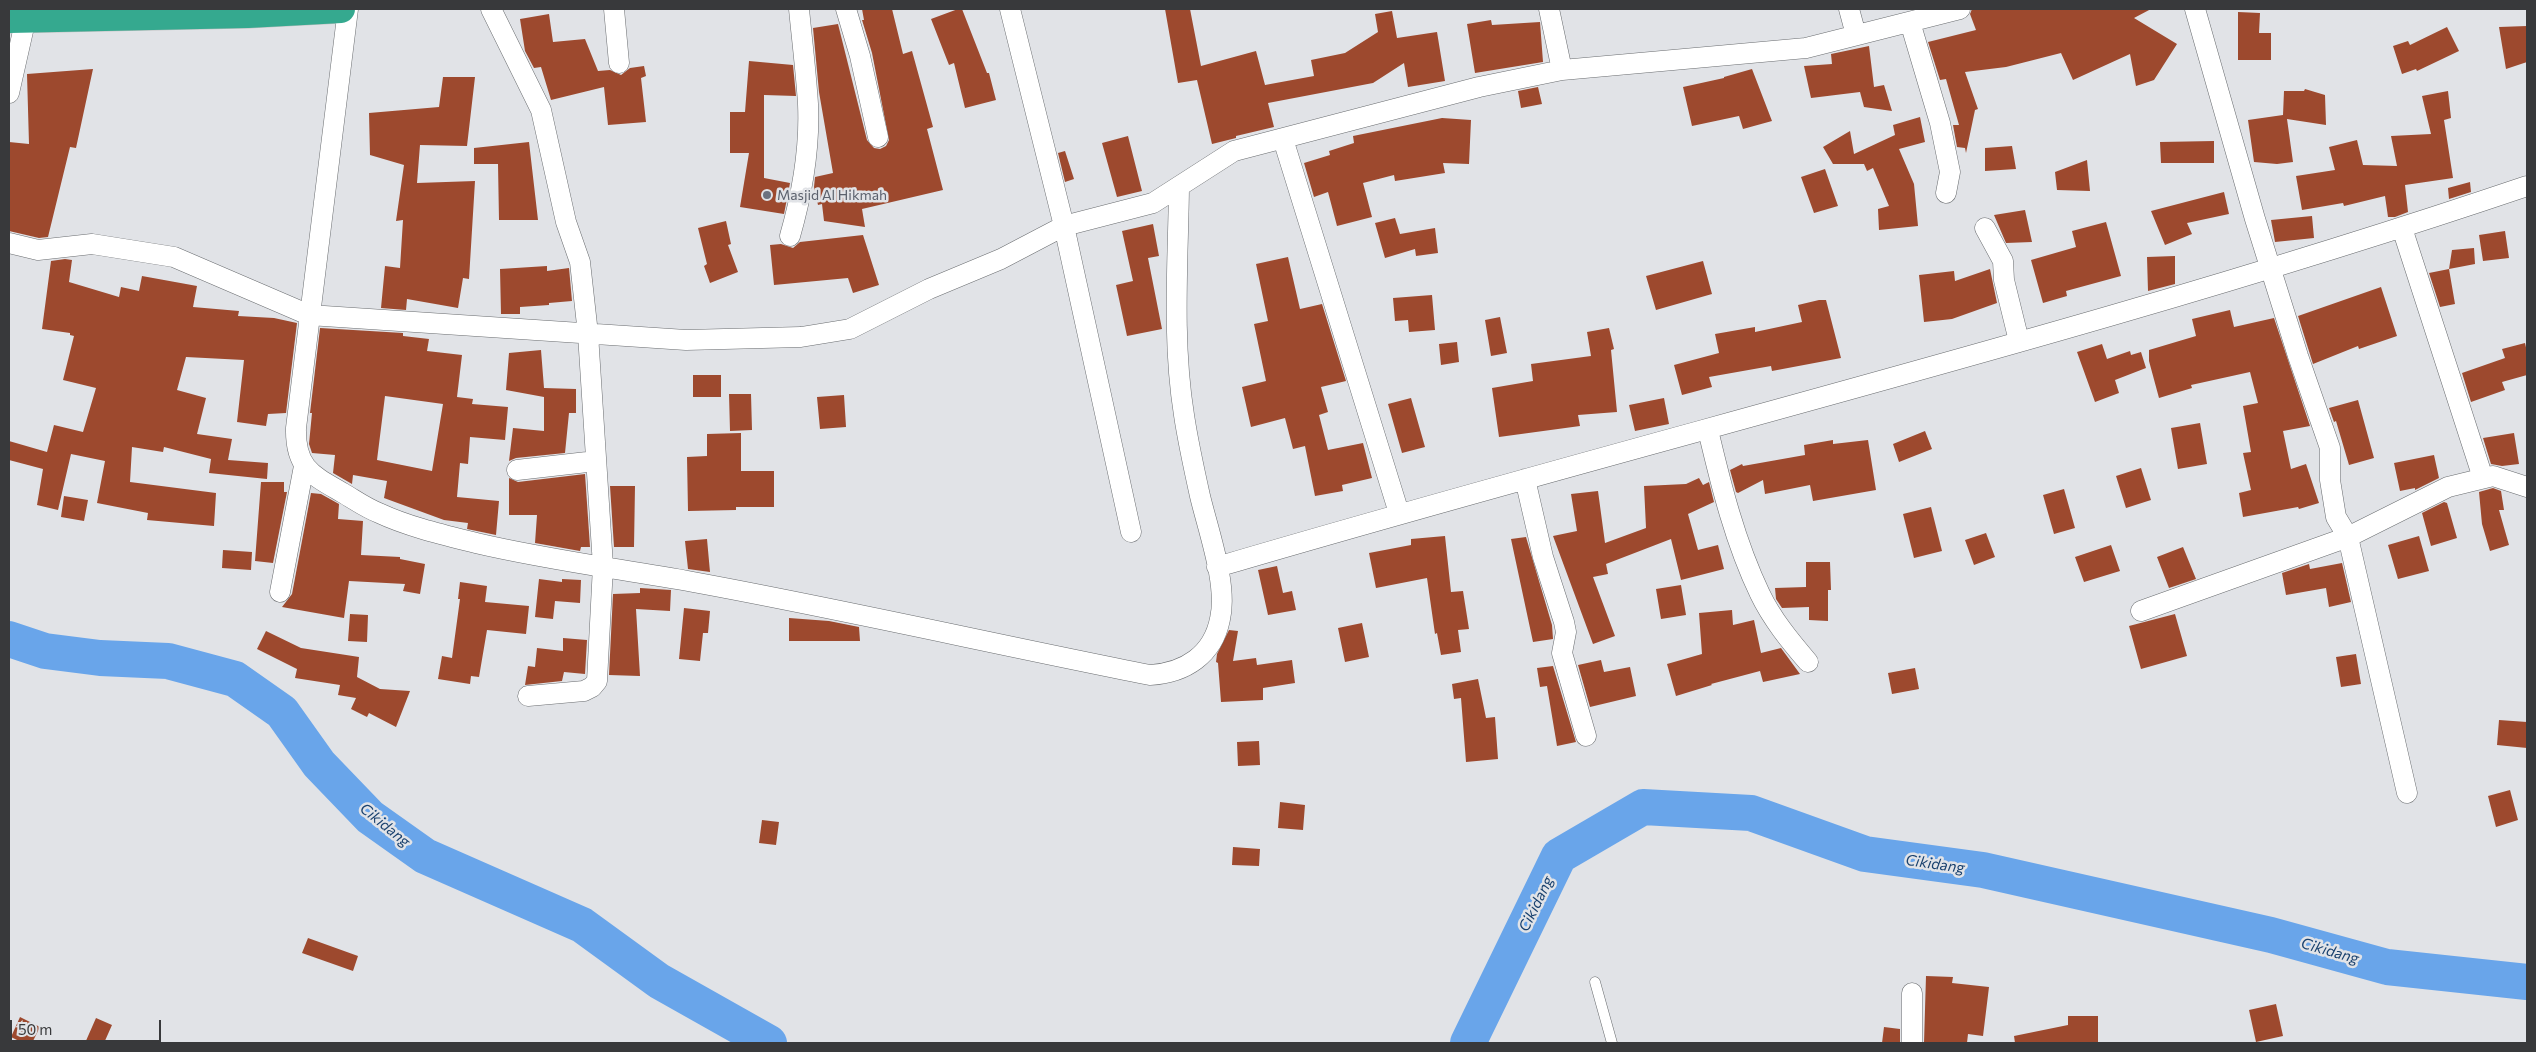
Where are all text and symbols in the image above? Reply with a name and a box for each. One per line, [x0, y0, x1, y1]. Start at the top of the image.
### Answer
place label: Masjid Al Hikmah [777, 187, 887, 203]
marker: Masjid Al Hikmah [761, 189, 773, 201]
water label: Cikidang [356, 799, 414, 851]
water label: Cikidang [1904, 851, 1966, 877]
water label: Cikidang [1515, 873, 1557, 935]
water label: Cikidang [2299, 934, 2361, 968]
scale bar [12, 1010, 164, 1042]
text: 50 m [18, 1020, 52, 1038]

